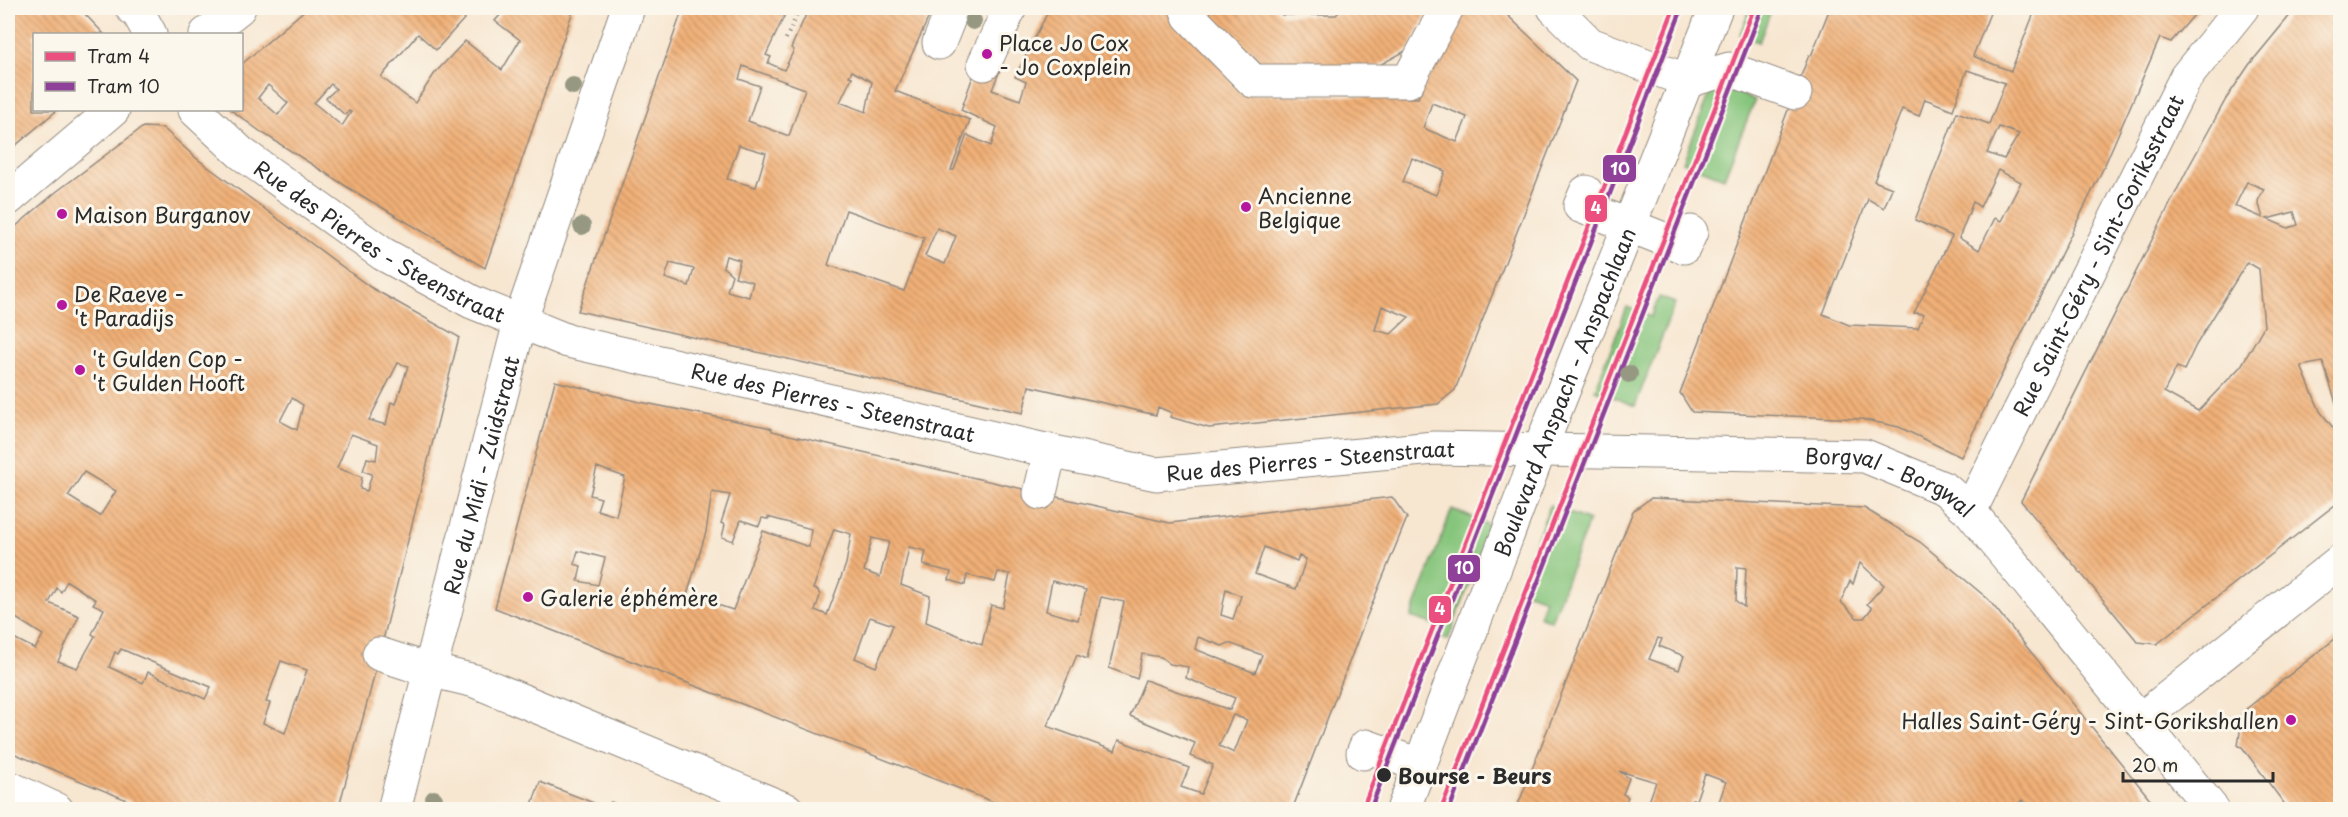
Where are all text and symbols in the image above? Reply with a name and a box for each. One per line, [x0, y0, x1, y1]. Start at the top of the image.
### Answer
place label: Place Jo Cox - Jo Coxplein [999, 26, 1131, 82]
legend [33, 33, 243, 111]
text: Tram 4 [87, 42, 150, 69]
marker: Place Jo Cox - Jo Coxplein [980, 47, 994, 61]
text: Tram 10 [87, 72, 160, 99]
street label: Rue Saint-Géry - Sint-Goriksstraat [2004, 89, 2191, 421]
street label: Rue des Pierres - Steenstraat [248, 152, 510, 330]
line badge: 10 [1602, 154, 1637, 183]
text: 10 [1610, 156, 1630, 180]
place label: Ancienne Belgique [1258, 179, 1352, 235]
line badge: 4 [1584, 194, 1608, 223]
text: 4 [1591, 195, 1602, 219]
place label: Maison Burganov [74, 198, 251, 230]
marker: Ancienne Belgique [1239, 200, 1253, 214]
marker: Maison Burganov [55, 207, 69, 221]
street label: Boulevard Anspach - Anspachlaan [1485, 223, 1643, 561]
place label: De Raeve - 't Paradijs [74, 277, 184, 333]
marker: De Raeve - 't Paradijs [55, 298, 69, 312]
place label: 't Gulden Cop - 't Gulden Hooft [92, 342, 245, 398]
street label: Rue du Midi - Zuidstraat [434, 352, 527, 598]
street label: Rue des Pierres - Steenstraat [688, 354, 978, 449]
marker: 't Gulden Cop - 't Gulden Hooft [73, 363, 87, 377]
street label: Rue des Pierres - Steenstraat [1165, 432, 1455, 489]
street label: Borgval - Borgwal [1805, 439, 1982, 524]
line badge: 10 [1447, 554, 1481, 583]
text: 10 [1454, 555, 1474, 579]
place label: Galerie éphémère [540, 581, 718, 613]
marker: Galerie éphémère [521, 590, 535, 604]
line badge: 4 [1428, 595, 1452, 624]
text: 4 [1435, 596, 1446, 620]
place label: Halles Saint-Géry - Sint-Gorikshallen [1901, 704, 2279, 736]
marker: Halles Saint-Géry - Sint-Gorikshallen [2284, 713, 2298, 727]
scale bar [2123, 745, 2273, 783]
text: 20 m [2132, 751, 2178, 778]
place label: Bourse - Beurs [1398, 759, 1551, 791]
marker: Bourse - Beurs [1375, 766, 1393, 784]

